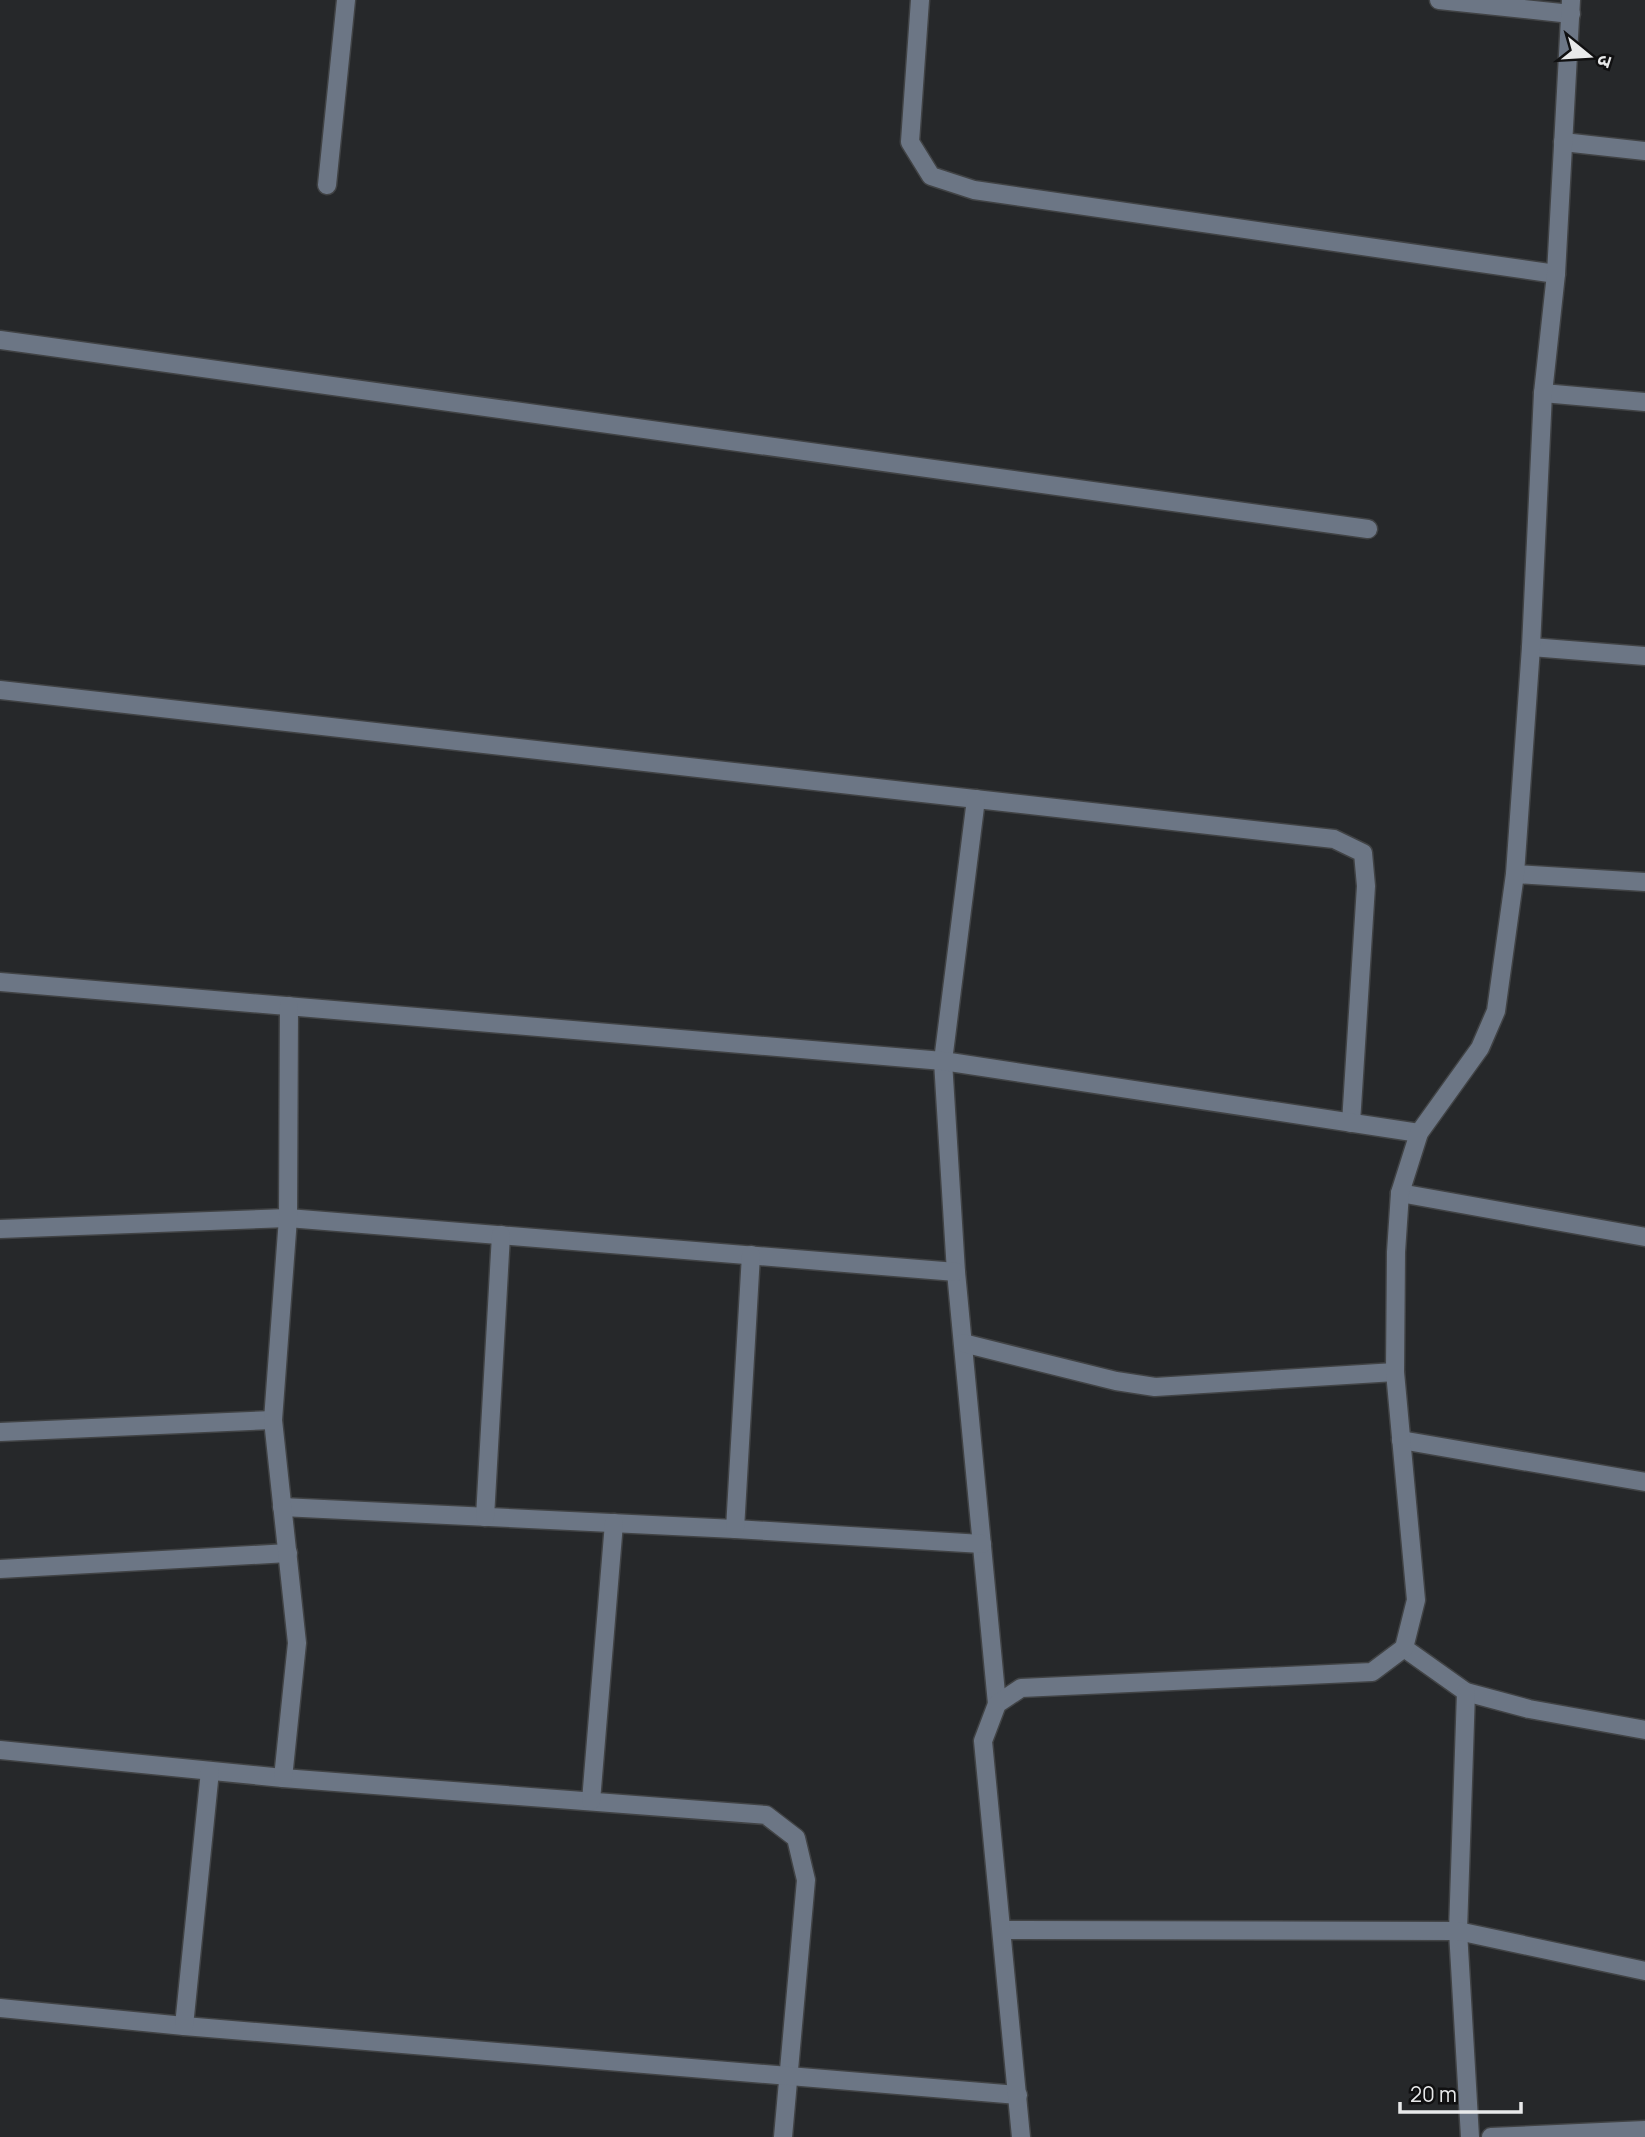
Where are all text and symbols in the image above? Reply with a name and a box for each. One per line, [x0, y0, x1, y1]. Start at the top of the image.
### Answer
north arrow [1554, 21, 1624, 91]
text: उ [1591, 52, 1619, 71]
scale bar [1400, 2070, 1521, 2114]
text: 20 m [1410, 2080, 1457, 2108]

